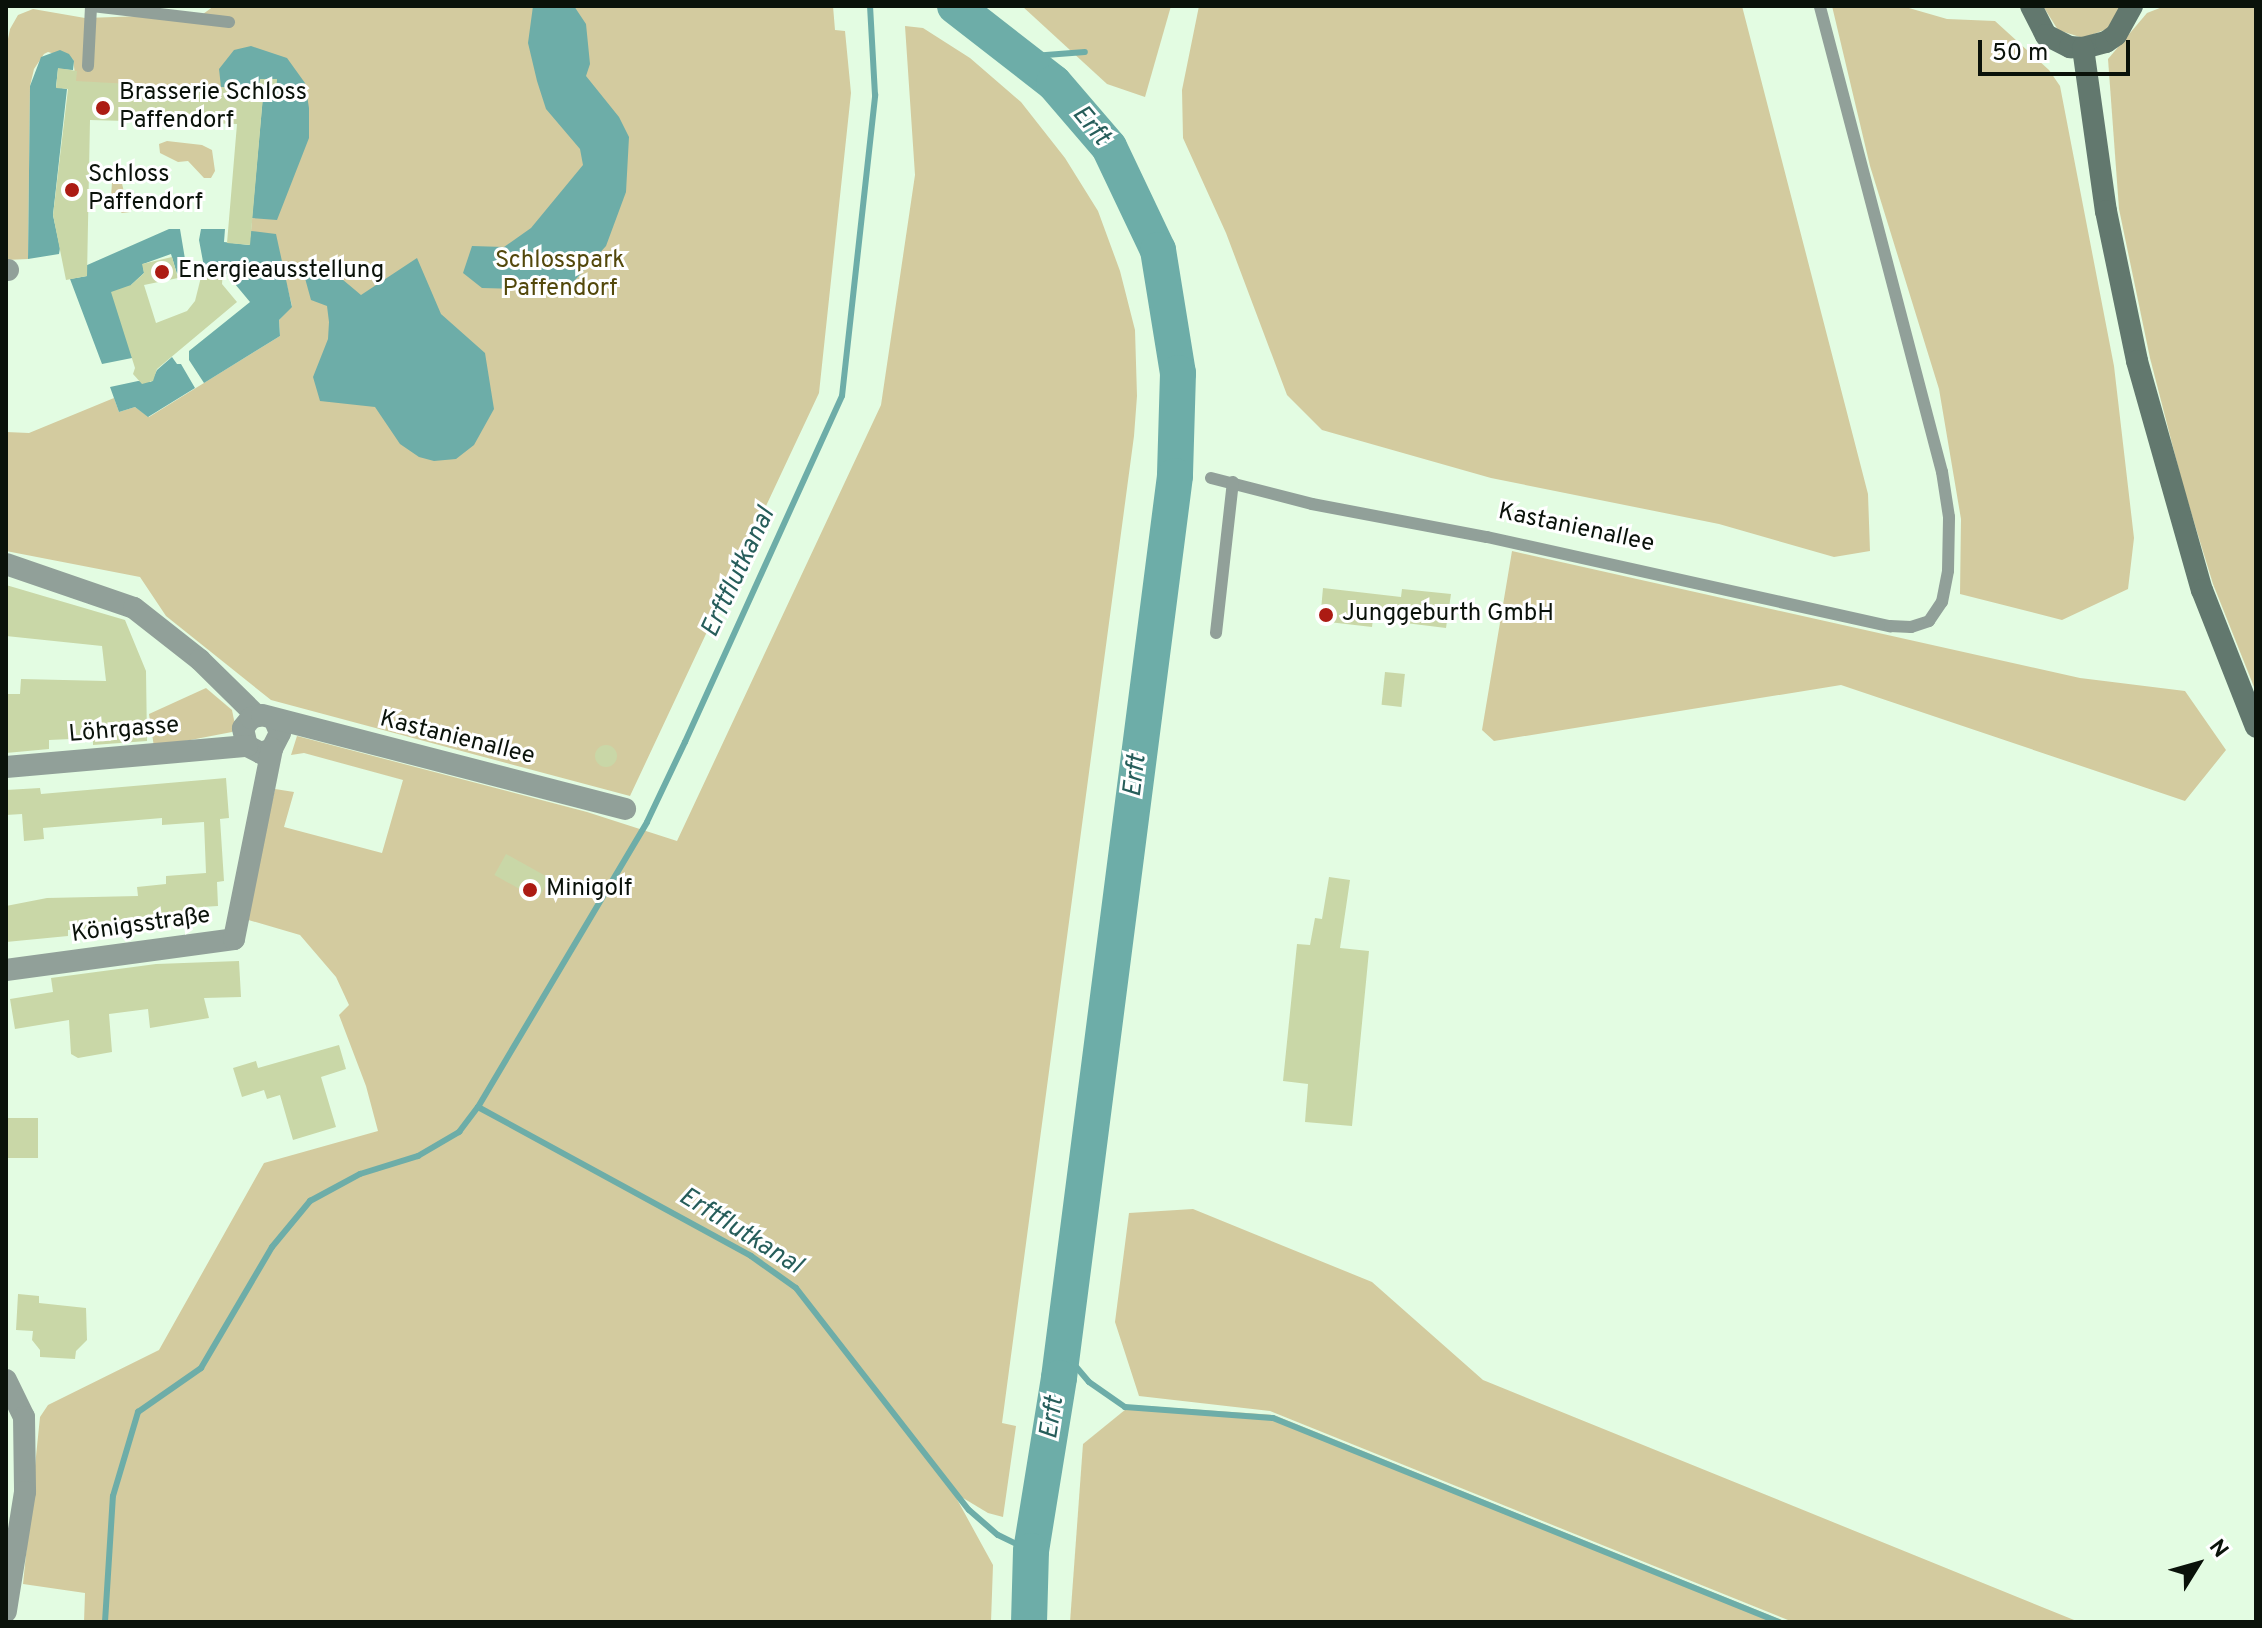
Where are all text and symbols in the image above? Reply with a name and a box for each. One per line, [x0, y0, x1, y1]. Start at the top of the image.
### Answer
scale bar [1982, 24, 2134, 74]
text: 50 m [1992, 39, 2048, 69]
place label: Brasserie Schloss Paffendorf [119, 80, 307, 136]
marker: Brasserie Schloss Paffendorf [94, 99, 112, 117]
water label: Erft [1064, 100, 1116, 152]
place label: Schloss Paffendorf [88, 162, 203, 218]
marker: Schloss Paffendorf [63, 181, 81, 199]
park label: Schlosspark Paffendorf [495, 248, 625, 304]
place label: Energieausstellung [178, 258, 384, 286]
marker: Energieausstellung [153, 263, 171, 281]
street label: Kastanienallee [1495, 498, 1657, 560]
water label: Erftflutkanal [695, 503, 783, 643]
place label: Junggeburth GmbH [1342, 601, 1554, 629]
marker: Junggeburth GmbH [1317, 606, 1335, 624]
street label: Kastanienallee [377, 706, 537, 772]
street label: Löhrgasse [68, 712, 180, 750]
water label: Erft [1118, 753, 1154, 799]
place label: Minigolf [546, 876, 632, 904]
marker: Minigolf [521, 881, 539, 899]
street label: Königsstraße [70, 902, 212, 950]
water label: Erftflutkanal [673, 1182, 807, 1282]
water label: Erft [1034, 1395, 1072, 1441]
north arrow [2158, 1524, 2238, 1604]
text: N [2202, 1535, 2233, 1564]

